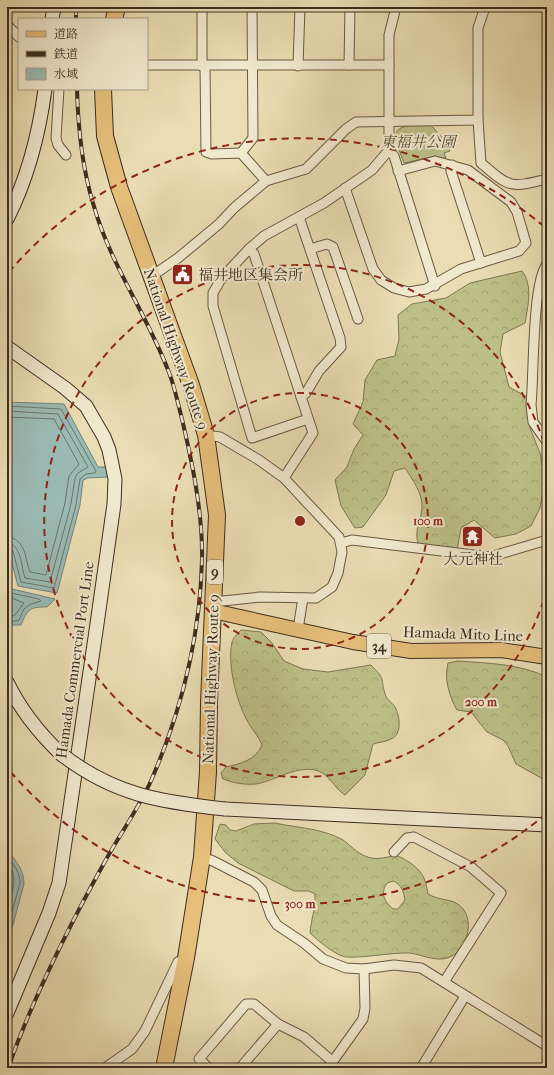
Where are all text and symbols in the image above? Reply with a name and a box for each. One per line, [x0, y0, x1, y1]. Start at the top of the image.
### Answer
legend [18, 18, 148, 90]
text: 道路 [54, 27, 78, 41]
text: 鉄道 [53, 47, 78, 61]
text: 水域 [54, 67, 78, 81]
park label: 東福井公園 [380, 133, 458, 151]
public building icon: 福井地区集会所 [170, 262, 196, 288]
street label: National Highway Route 9 [140, 266, 212, 432]
place label: 福井地区集会所 [198, 266, 303, 284]
centre of rings [293, 514, 307, 528]
text: 100 m [413, 514, 444, 528]
temple icon: 大元神社 [460, 523, 486, 549]
place label: 大元神社 [443, 550, 503, 568]
street label: Hamada Commercial Port Line [52, 560, 98, 760]
road number: 9 [207, 560, 223, 584]
street label: National Highway Route 9 [199, 594, 223, 764]
street label: Hamada Mito Line [403, 623, 524, 645]
road number: 34 [367, 634, 391, 658]
text: 200 m [465, 695, 498, 709]
text: 300 m [285, 897, 316, 912]

